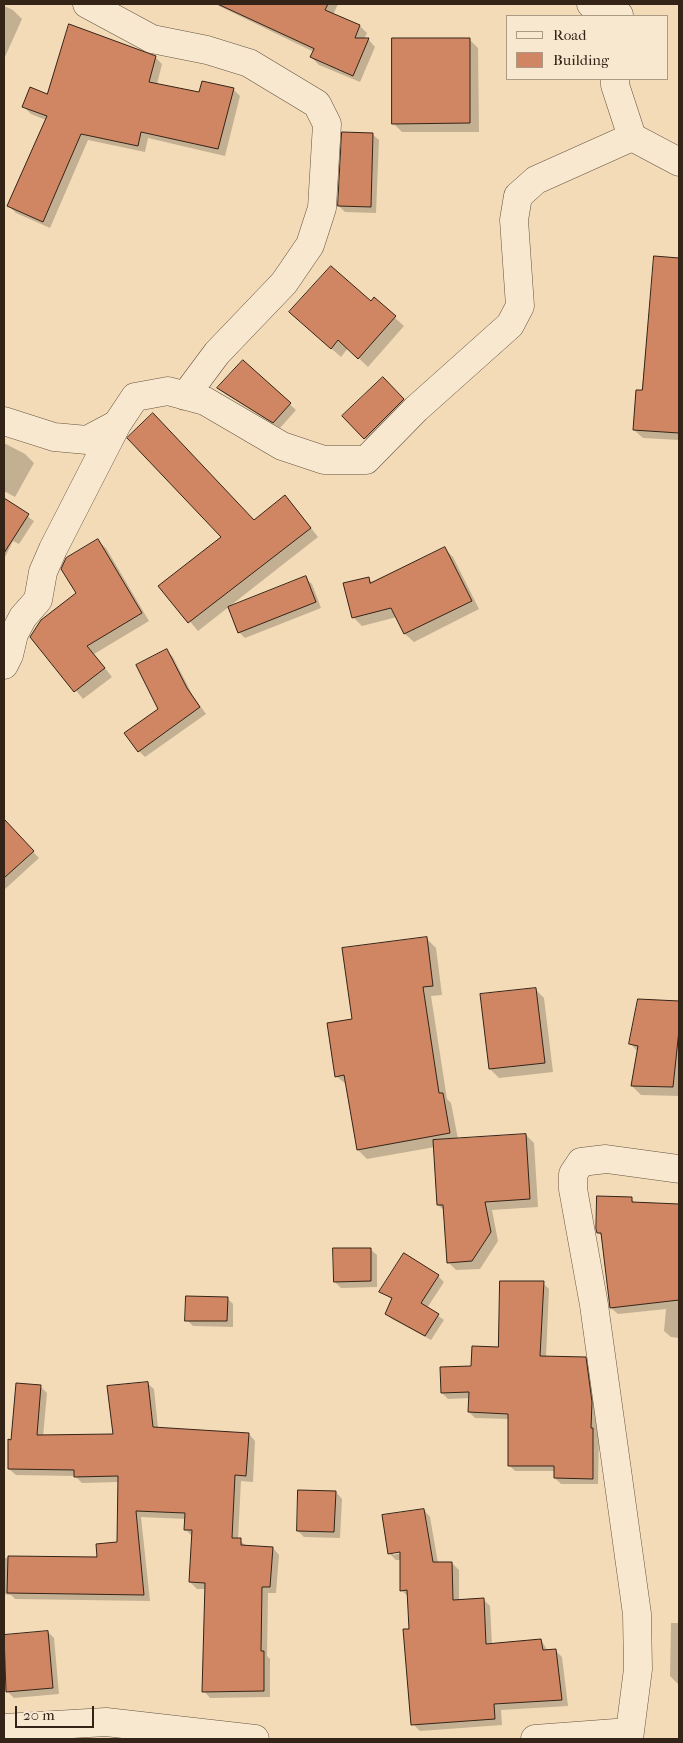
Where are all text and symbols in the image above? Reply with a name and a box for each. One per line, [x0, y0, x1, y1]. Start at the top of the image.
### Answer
legend [506, 15, 668, 80]
text: Road [553, 26, 586, 44]
text: Building [553, 51, 609, 69]
scale bar [18, 1696, 96, 1728]
text: 20 m [23, 1706, 55, 1724]

